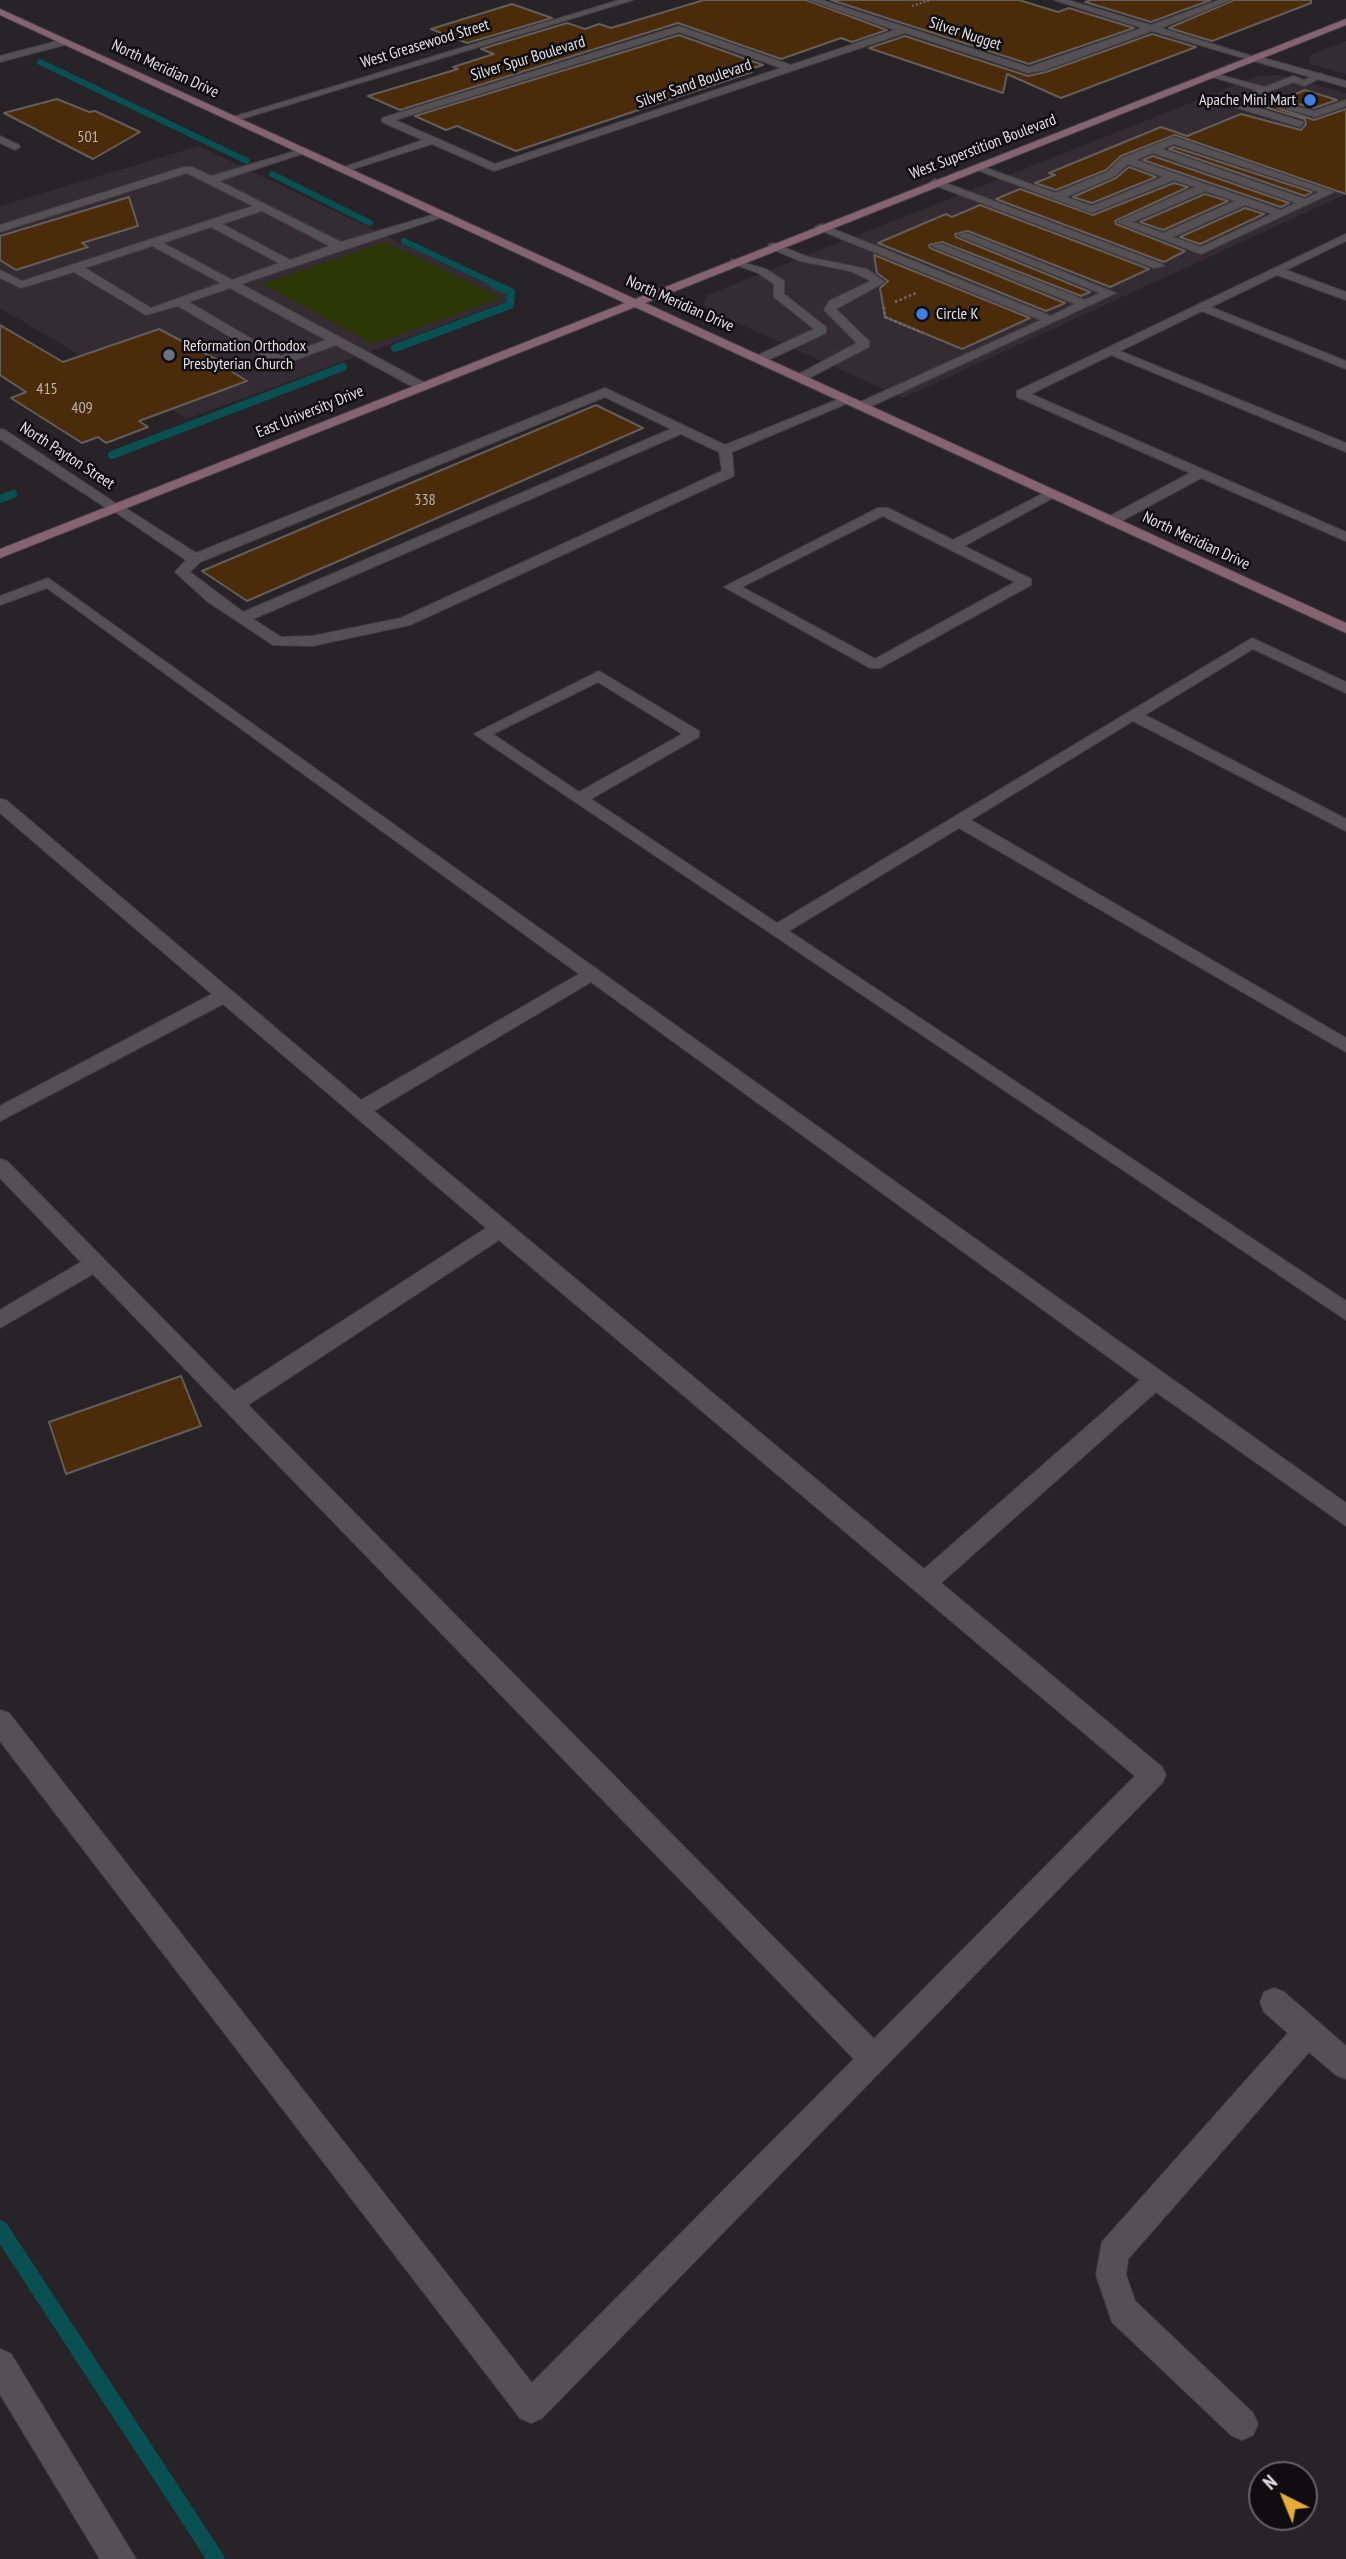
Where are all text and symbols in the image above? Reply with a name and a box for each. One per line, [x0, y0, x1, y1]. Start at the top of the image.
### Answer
street label: Silver Nugget [926, 13, 1004, 55]
street label: West Greasewood Street [358, 15, 492, 73]
street label: Silver Spur Boulevard [469, 32, 587, 86]
street label: North Meridian Drive [108, 36, 222, 102]
street label: Silver Sand Boulevard [634, 55, 754, 113]
place label: Apache Mini Mart [1199, 90, 1296, 110]
marker: Apache Mini Mart [1302, 92, 1318, 108]
street label: West Superstition Boulevard [907, 110, 1059, 184]
house number: 501 [77, 127, 99, 147]
street label: North Meridian Drive [623, 272, 737, 336]
place label: Circle K [936, 304, 978, 324]
marker: Circle K [914, 306, 930, 322]
place label: Reformation Orthodox Presbyterian Church [183, 336, 306, 374]
marker: Reformation Orthodox Presbyterian Church [161, 347, 177, 363]
house number: 415 [36, 379, 58, 399]
street label: East University Drive [253, 382, 367, 442]
house number: 409 [71, 398, 93, 418]
street label: North Payton Street [16, 418, 118, 494]
house number: 338 [414, 490, 436, 510]
street label: North Meridian Drive [1139, 508, 1253, 574]
north arrow [1248, 2461, 1318, 2531]
text: N [1258, 2470, 1282, 2494]

